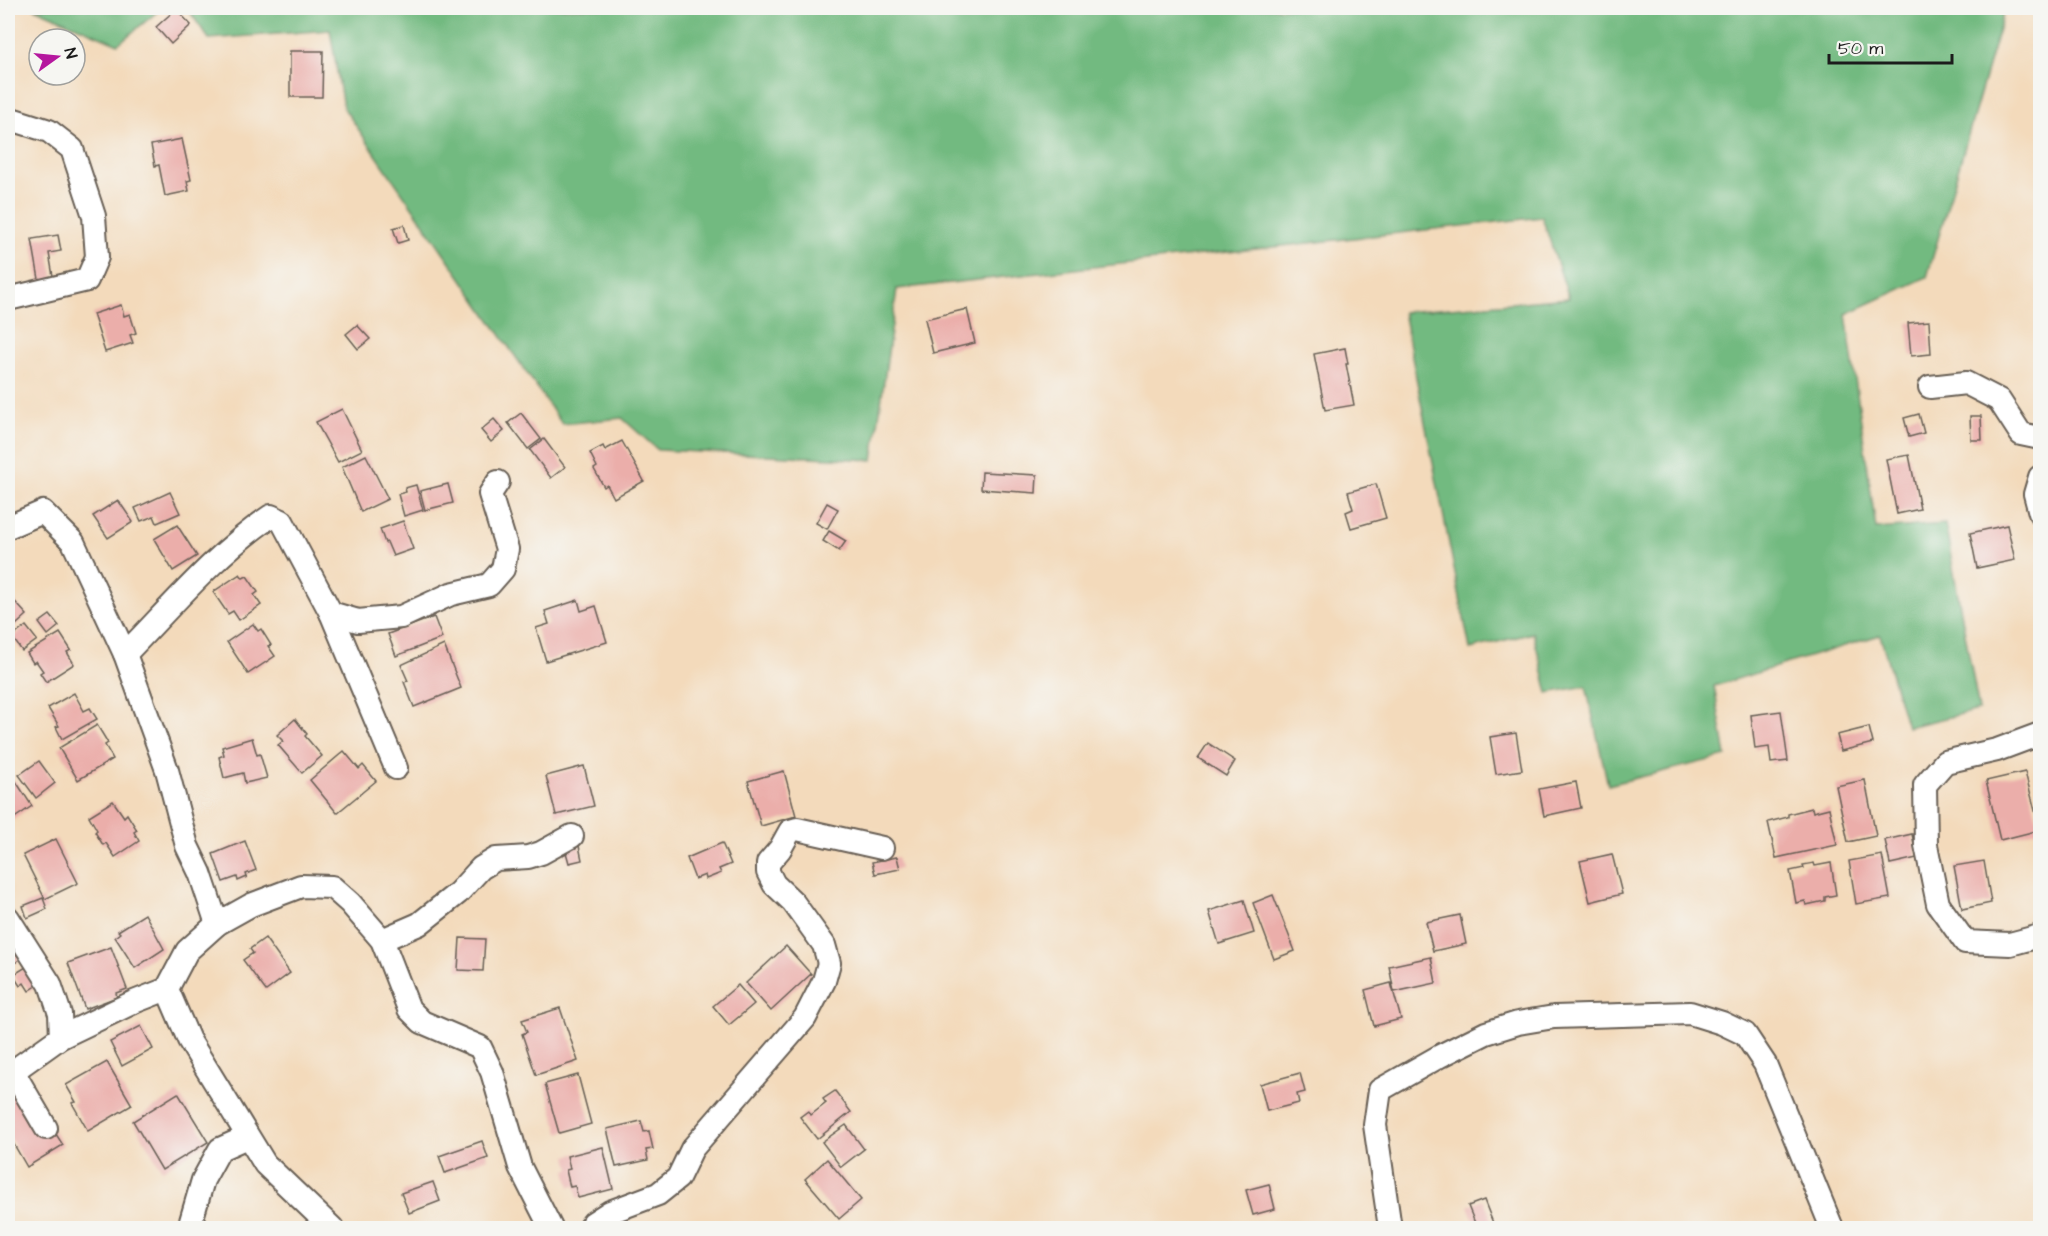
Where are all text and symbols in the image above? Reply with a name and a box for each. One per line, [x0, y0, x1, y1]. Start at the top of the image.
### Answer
north arrow [27, 27, 87, 87]
scale bar [1829, 27, 1952, 65]
text: 50 m [1838, 36, 1883, 61]
text: N [59, 46, 82, 61]

